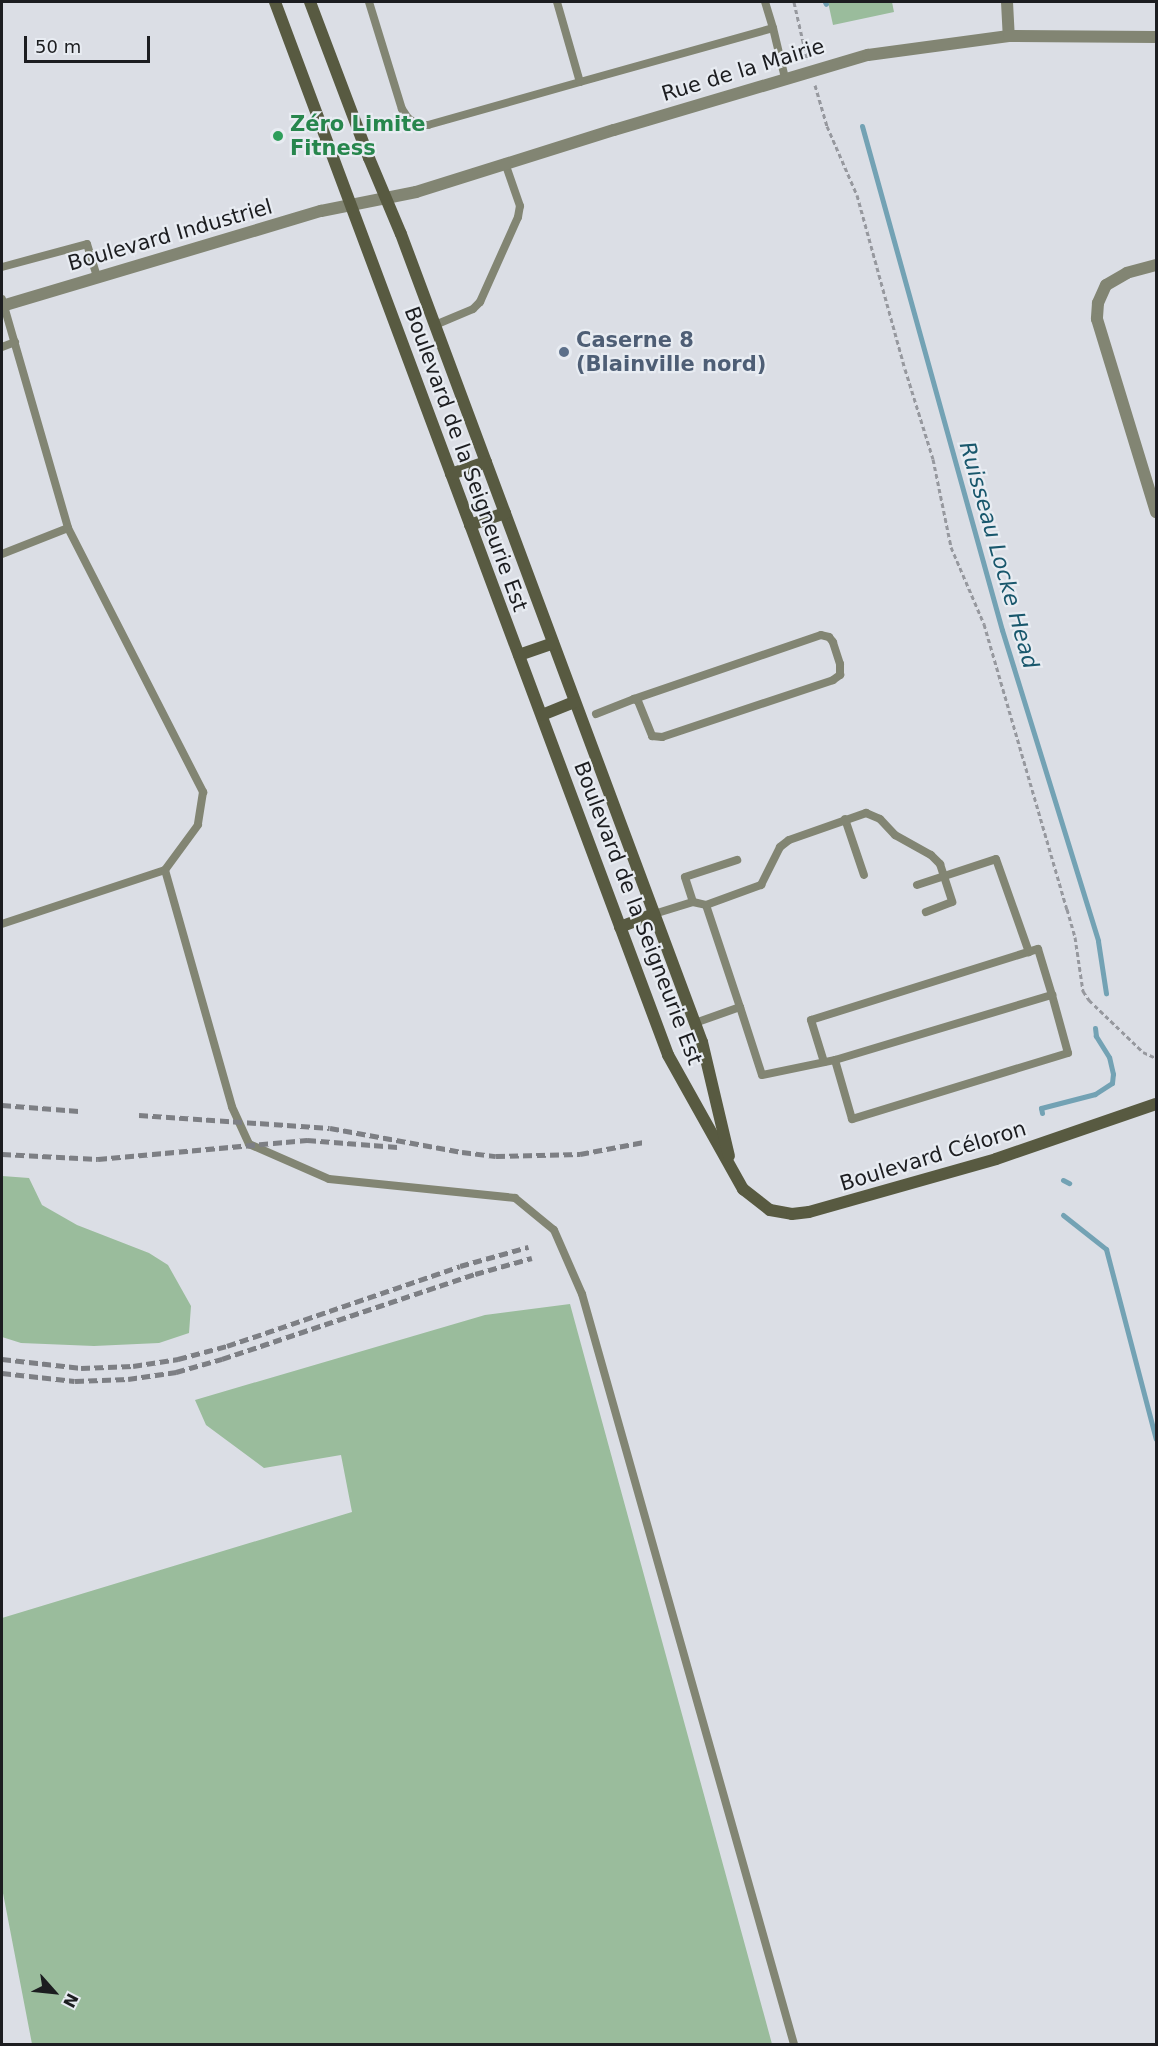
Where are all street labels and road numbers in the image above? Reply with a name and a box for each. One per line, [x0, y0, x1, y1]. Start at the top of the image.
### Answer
street label: Rue de la Mairie [658, 33, 828, 107]
street label: Boulevard Industriel [65, 194, 275, 276]
street label: Boulevard de la Seigneurie Est [399, 303, 533, 615]
street label: Boulevard de la Seigneurie Est [568, 758, 708, 1068]
street label: Boulevard Céloron [837, 1116, 1029, 1196]

